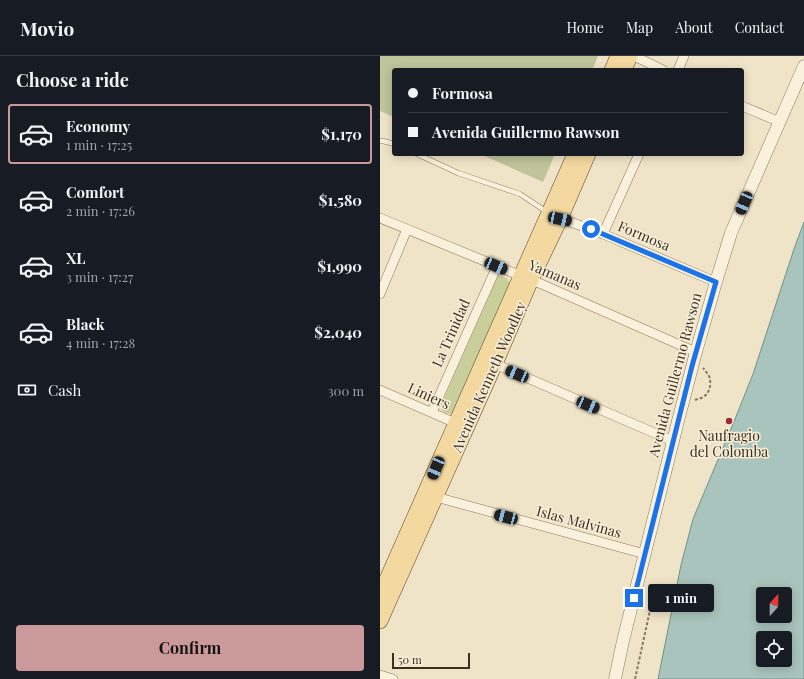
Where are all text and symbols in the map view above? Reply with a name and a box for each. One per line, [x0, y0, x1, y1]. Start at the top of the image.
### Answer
text: Movio [20, 15, 74, 41]
text: Home [566, 18, 604, 37]
text: Map [626, 18, 653, 37]
text: About [675, 18, 713, 37]
text: Contact [735, 18, 784, 37]
text: Choose a ride [16, 68, 129, 92]
text: Formosa [432, 83, 493, 103]
icon: car [18, 116, 54, 152]
text: Economy [66, 116, 130, 136]
text: Avenida Guillermo Rawson [432, 122, 619, 142]
text: $1,170 [321, 124, 362, 144]
text: 1 min · 17:25 [66, 136, 132, 153]
icon: car [18, 182, 54, 218]
text: Comfort [66, 182, 124, 202]
text: $1,580 [319, 190, 362, 210]
car [734, 190, 754, 216]
text: 2 min · 17:26 [66, 202, 135, 219]
car [547, 211, 573, 227]
street label: Formosa [615, 216, 673, 255]
route start [582, 220, 600, 238]
icon: car [18, 248, 54, 284]
text: XL [66, 248, 86, 268]
street label: Yamanas [525, 255, 584, 294]
text: $1,990 [317, 256, 362, 276]
car [483, 256, 509, 276]
text: 3 min · 17:27 [66, 268, 133, 285]
street label: Avenida Guillermo Rawson [643, 290, 706, 460]
street label: La Trinidad [427, 296, 474, 370]
street label: Avenida Kenneth Woodley [446, 299, 530, 456]
icon: car [18, 314, 54, 350]
text: Black [66, 314, 105, 334]
text: $2,040 [314, 322, 362, 342]
text: 4 min · 17:28 [66, 334, 135, 351]
car [504, 364, 530, 384]
street label: Liniers [405, 378, 453, 413]
icon: cash [16, 379, 38, 401]
text: Cash [48, 380, 81, 400]
text: 300 m [328, 382, 364, 399]
car [575, 395, 601, 415]
marker: Naufragio del Colomba [724, 416, 734, 426]
place label: Naufragio del Colomba [690, 426, 768, 461]
car [426, 455, 446, 481]
street label: Islas Malvinas [535, 501, 624, 542]
car [493, 508, 519, 526]
callout: 1 min [648, 584, 714, 612]
north arrow [756, 587, 792, 623]
map controls [756, 587, 792, 667]
route end [625, 589, 643, 607]
text: 1 min [665, 589, 697, 606]
button: Confirm [16, 625, 364, 671]
button: locate [756, 631, 792, 667]
scale bar [392, 651, 470, 670]
text: 50 m [398, 652, 422, 667]

